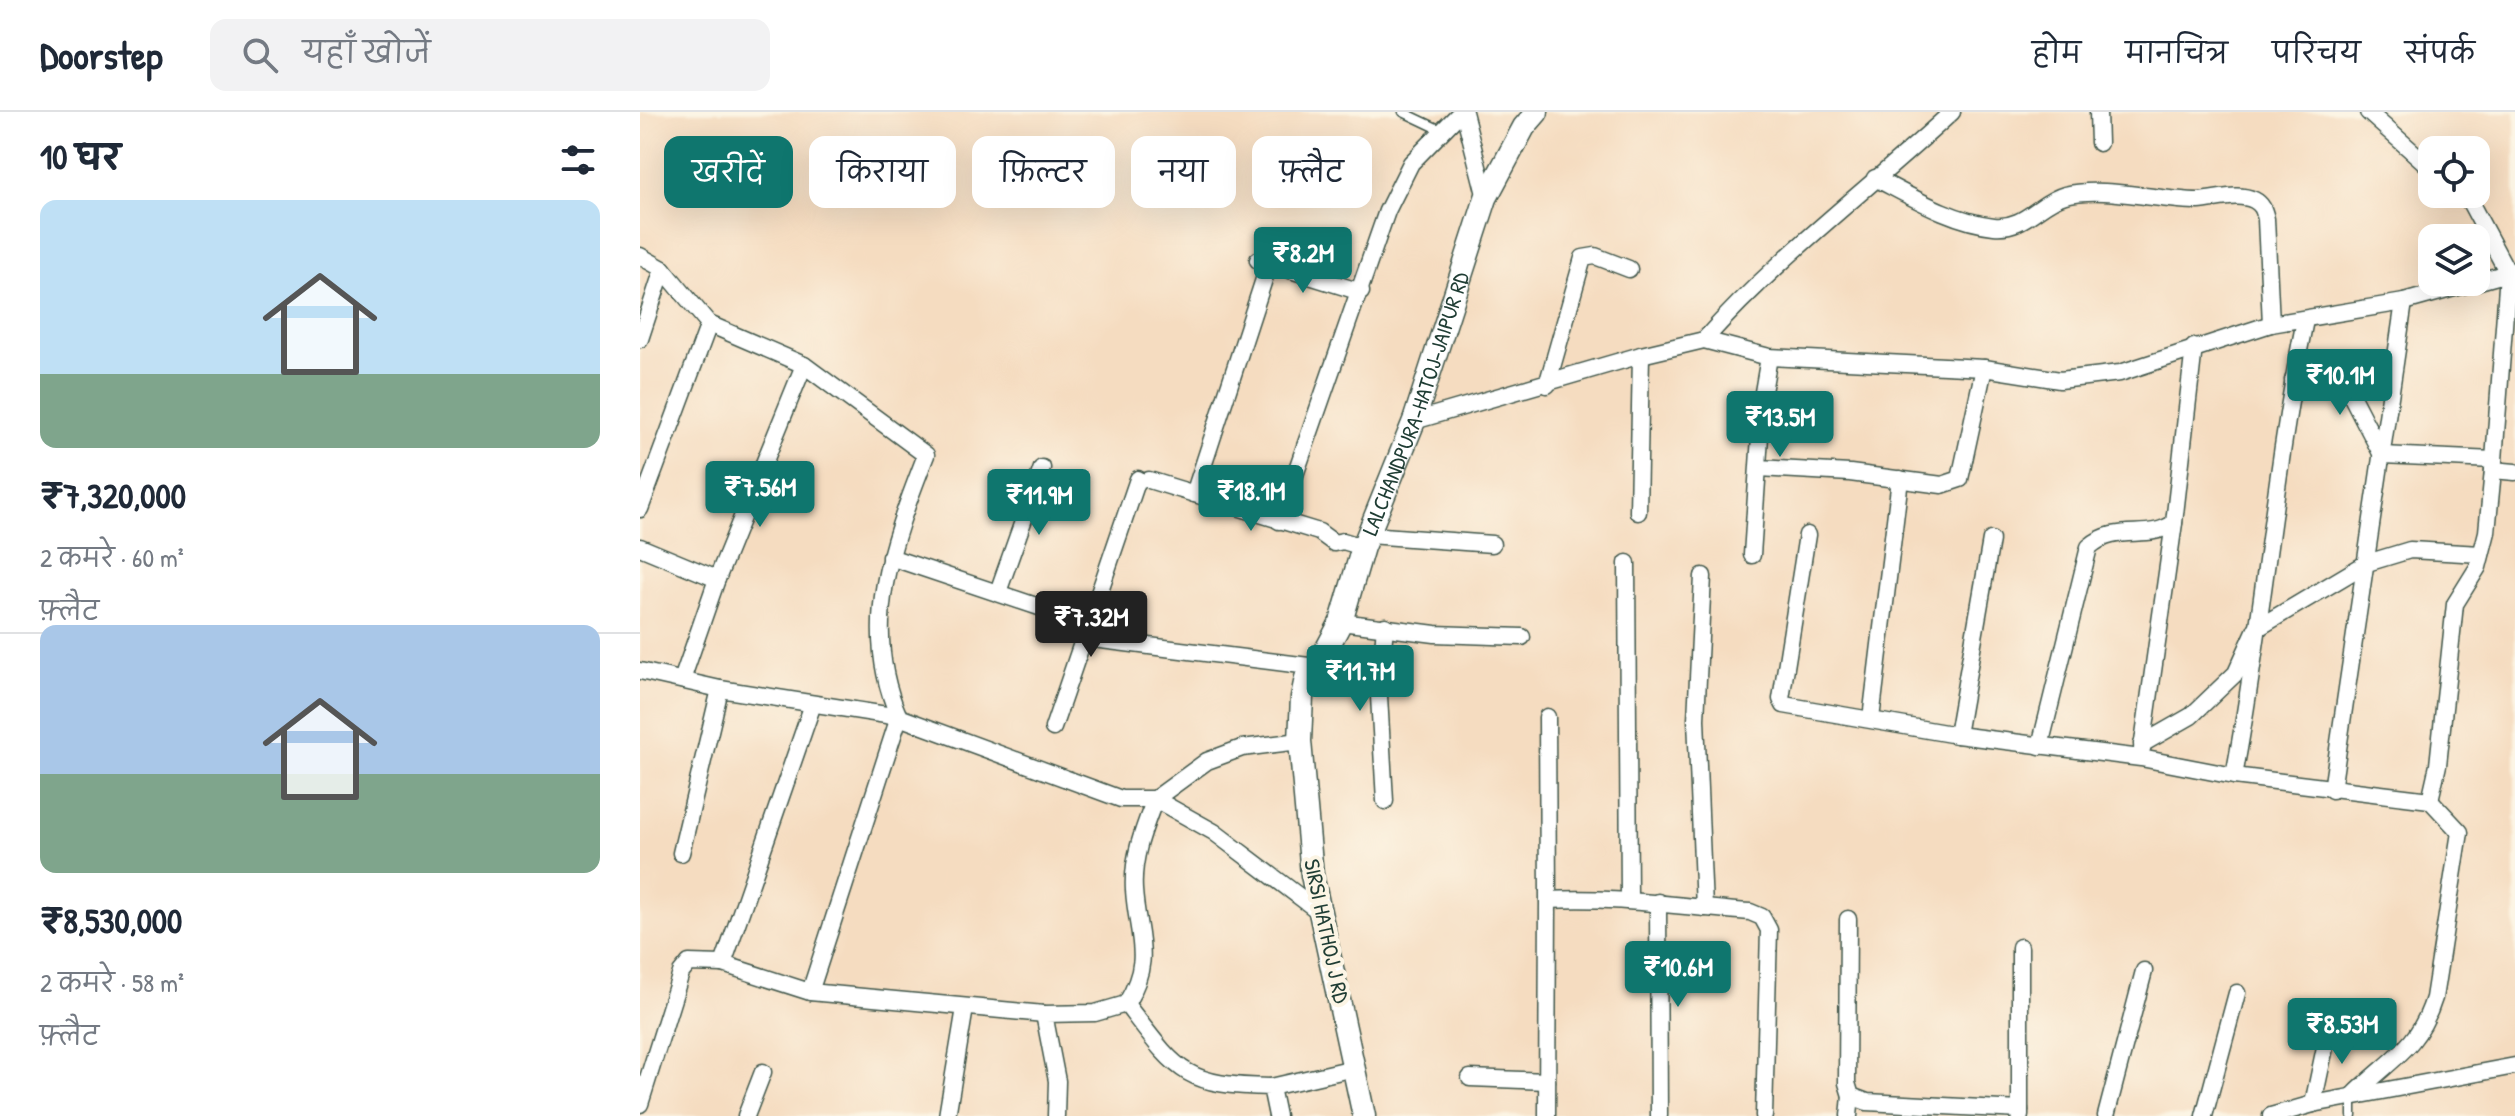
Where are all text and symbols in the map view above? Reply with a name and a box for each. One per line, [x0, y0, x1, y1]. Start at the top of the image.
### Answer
search box [210, 19, 770, 91]
text: Doorstep [40, 29, 162, 81]
text: यहाँ खोजें [302, 32, 431, 72]
icon: search [238, 33, 282, 77]
text: होम [2032, 34, 2081, 72]
text: मानचित्र [2125, 34, 2228, 72]
text: परिचय [2272, 34, 2361, 72]
text: संपर्क [2405, 34, 2475, 72]
text: 10 घर [40, 134, 121, 180]
chip: खरीदें [664, 136, 793, 208]
chip: किराया [809, 136, 956, 208]
chip: फ़िल्टर [972, 136, 1115, 208]
chip: नया [1131, 136, 1236, 208]
chip: फ़्लैट [1252, 136, 1372, 208]
map controls [2418, 136, 2490, 296]
button: locate [2418, 136, 2490, 208]
icon: filters [556, 138, 600, 182]
button: layers [2418, 224, 2490, 296]
pin: ₹8.2M [1247, 227, 1359, 295]
text: ₹8.2M [1272, 235, 1334, 270]
icon: home [248, 252, 392, 396]
street label: LALCHANDPURA-HATOJ-JAIPUR RD [1354, 268, 1476, 540]
pin: ₹10.1M [2275, 349, 2405, 417]
text: ₹10.1M [2305, 357, 2375, 392]
pin: ₹13.5M [1715, 391, 1845, 459]
text: ₹13.5M [1745, 399, 1815, 434]
pin: ₹7.56M [695, 461, 825, 529]
pin: ₹18.1M [1186, 465, 1316, 533]
text: ₹7.56M [723, 469, 797, 504]
pin: ₹11.9M [974, 469, 1104, 537]
text: ₹7,320,000 [40, 473, 186, 519]
text: ₹18.1M [1216, 473, 1286, 508]
text: ₹11.9M [1005, 477, 1073, 512]
text: 2 कमरे · 60 m² [40, 540, 184, 575]
pin: ₹7.32M [1026, 591, 1156, 659]
text: फ़्लैट [40, 593, 99, 628]
text: ₹7.32M [1053, 599, 1129, 634]
pin: ₹11.7M [1295, 645, 1425, 713]
text: ₹11.7M [1325, 653, 1395, 688]
icon: home [248, 677, 392, 821]
street label: SIRSI HATHOJ J RD [1297, 856, 1357, 1006]
text: ₹8,530,000 [40, 898, 182, 944]
pin: ₹10.6M [1613, 941, 1743, 1009]
text: ₹10.6M [1643, 949, 1713, 984]
text: 2 कमरे · 58 m² [40, 965, 184, 1000]
pin: ₹8.53M [2277, 998, 2407, 1066]
text: ₹8.53M [2306, 1006, 2378, 1041]
text: फ़्लैट [40, 1018, 99, 1053]

